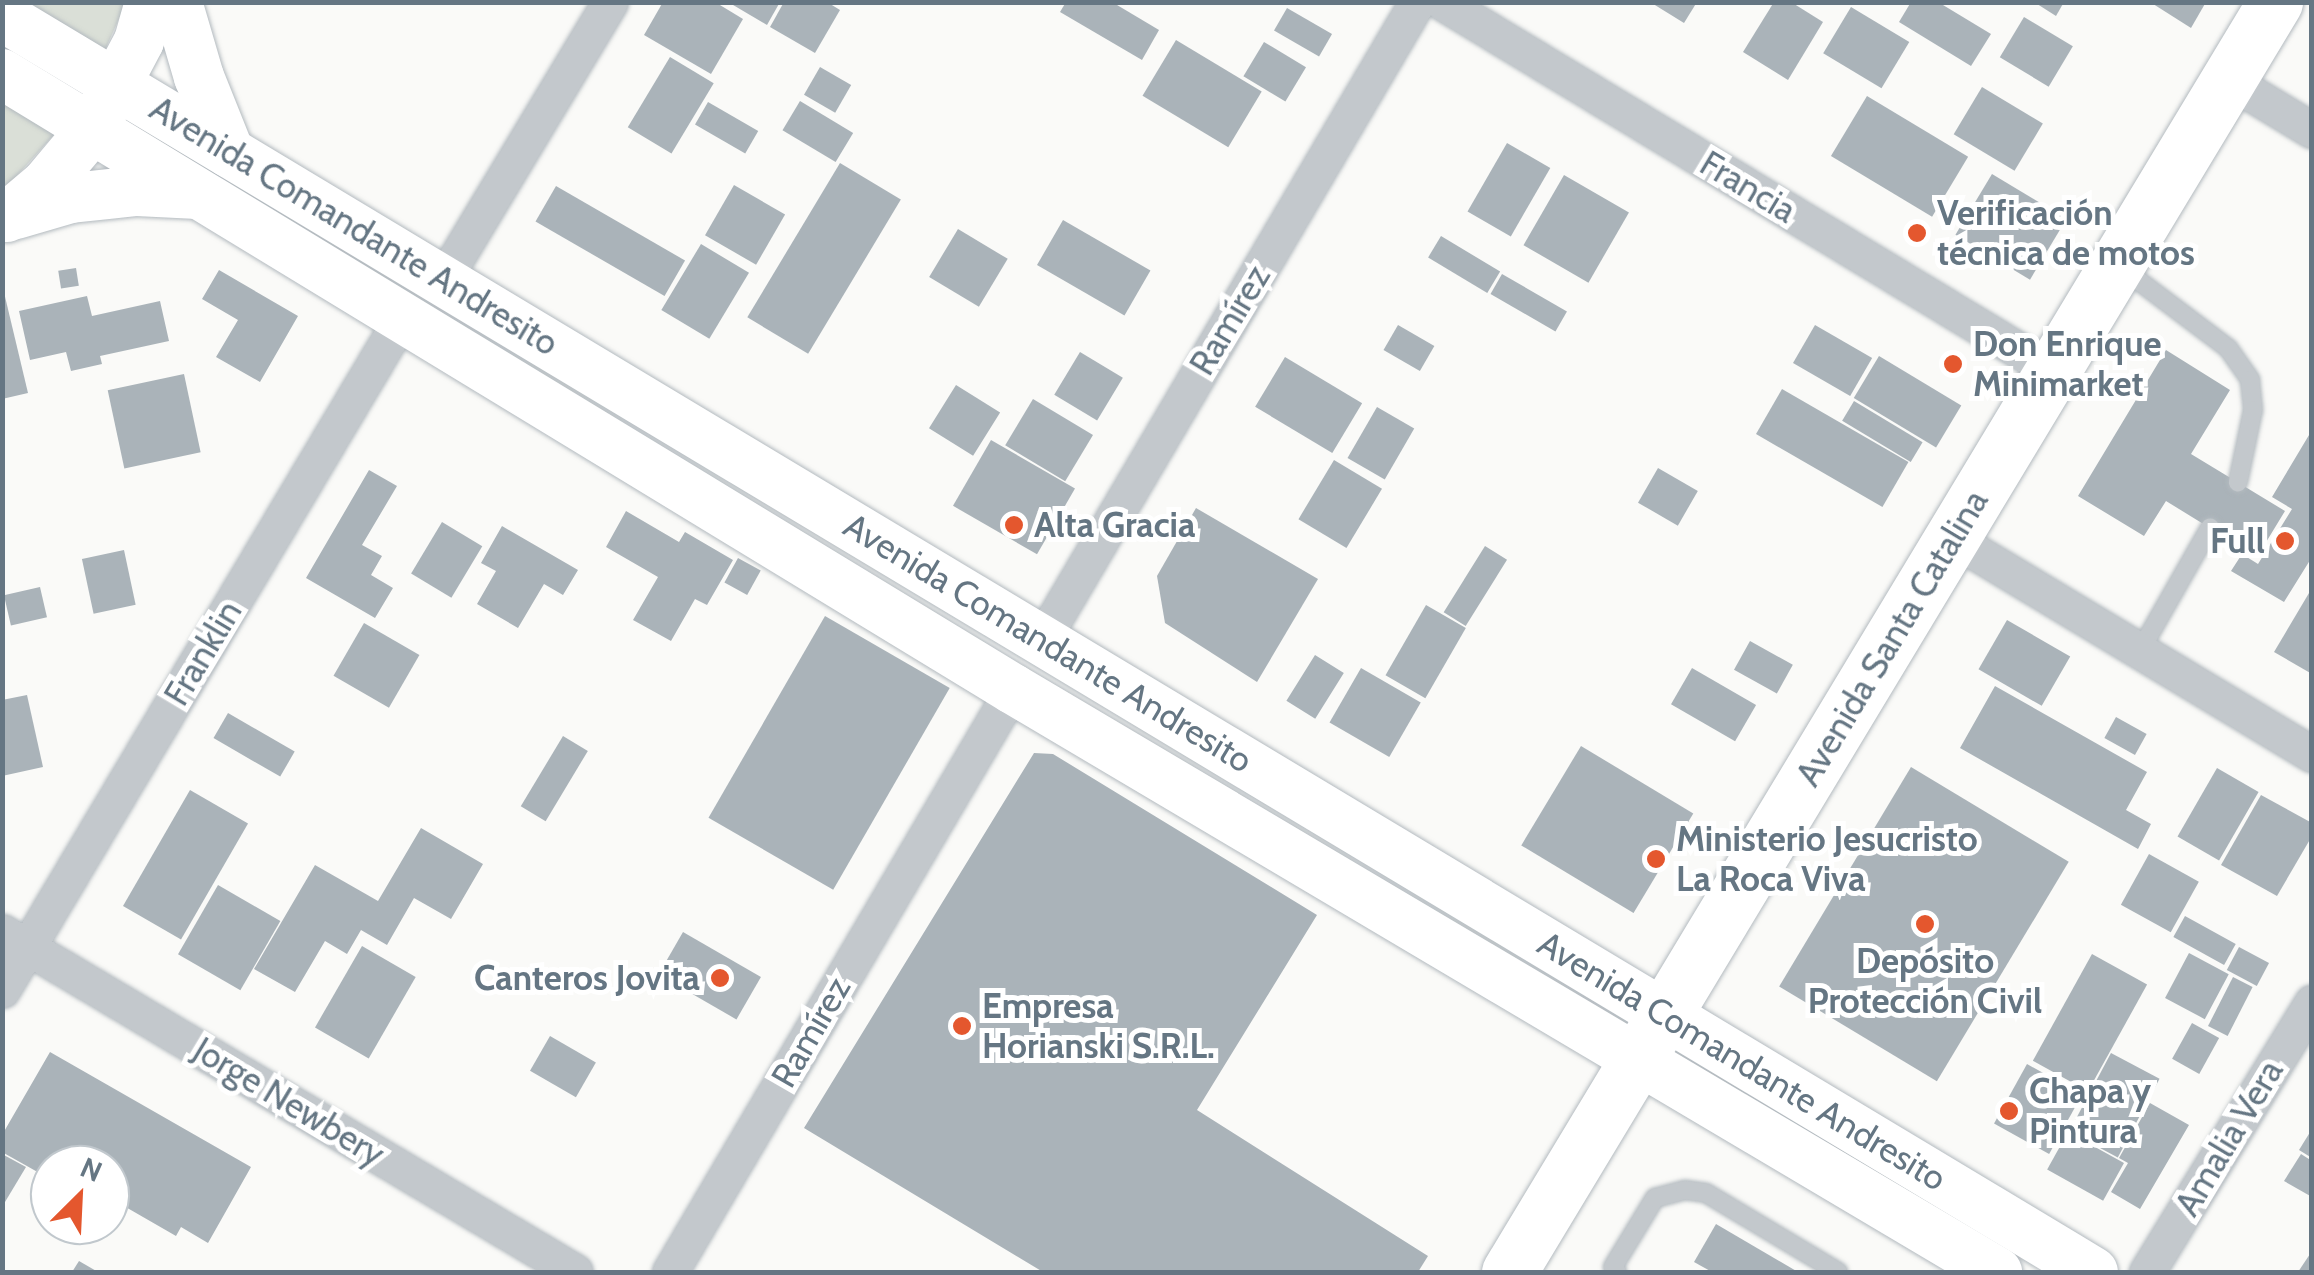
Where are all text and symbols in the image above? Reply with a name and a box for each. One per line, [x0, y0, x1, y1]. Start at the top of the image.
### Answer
street label: Avenida Comandante Andresito [142, 87, 566, 365]
street label: Francia [1693, 142, 1803, 232]
place label: Verificación técnica de motos [1937, 192, 2195, 274]
marker: Verificación técnica de motos [1906, 222, 1928, 244]
street label: Ramírez [1181, 257, 1279, 383]
place label: Don Enrique Minimarket [1973, 323, 2161, 405]
marker: Don Enrique Minimarket [1942, 353, 1964, 375]
street label: Avenida Santa Catalina [1787, 482, 1997, 794]
street label: Avenida Comandante Andresito [836, 504, 1260, 782]
place label: Alta Gracia [1034, 504, 1195, 546]
marker: Alta Gracia [1003, 514, 1025, 536]
place label: Full [2210, 520, 2265, 562]
marker: Full [2274, 530, 2296, 552]
street label: Franklin [155, 593, 251, 713]
place label: Ministerio Jesucristo La Roca Viva [1676, 818, 1978, 900]
marker: Ministerio Jesucristo La Roca Viva [1645, 848, 1667, 870]
marker: Depósito Protección Civil [1914, 913, 1936, 935]
street label: Avenida Comandante Andresito [1530, 922, 1954, 1200]
place label: Depósito Protección Civil [1808, 940, 2042, 1022]
place label: Canteros Jovita [474, 957, 700, 999]
marker: Canteros Jovita [709, 967, 731, 989]
street label: Ramírez [763, 969, 859, 1095]
place label: Empresa Horianski S.R.L. [982, 985, 1215, 1067]
marker: Empresa Horianski S.R.L. [951, 1015, 973, 1037]
street label: Jorge Newbery [186, 1029, 392, 1175]
street label: Amalia Vera [2166, 1053, 2292, 1223]
place label: Chapa y Pintura [2029, 1070, 2151, 1152]
marker: Chapa y Pintura [1998, 1100, 2020, 1122]
north arrow [30, 1145, 130, 1245]
text: N [75, 1150, 107, 1189]

